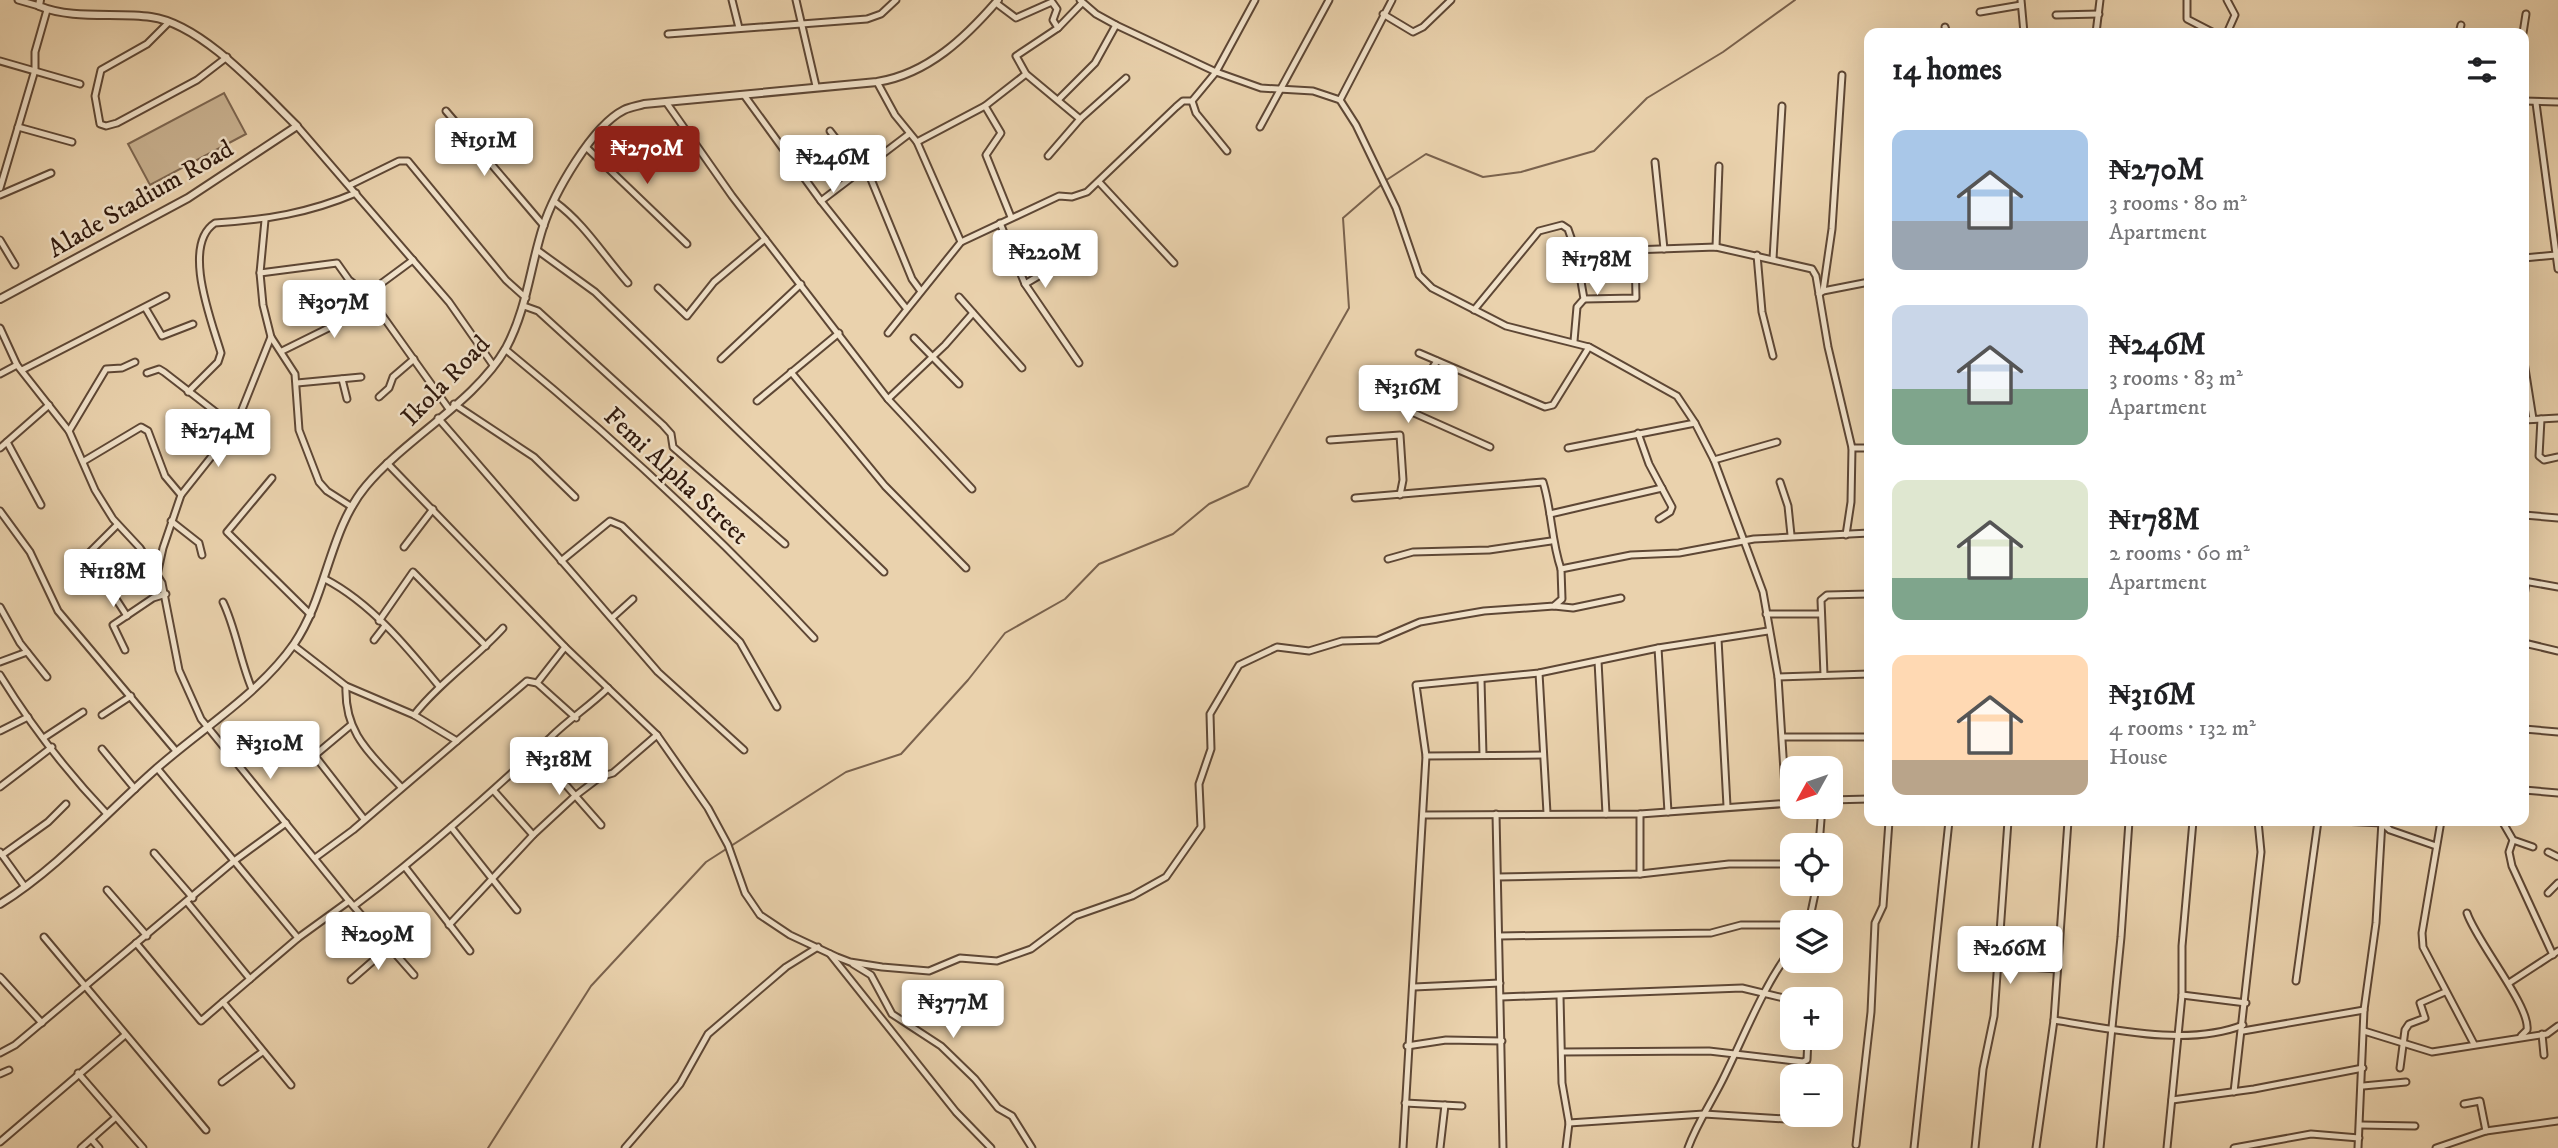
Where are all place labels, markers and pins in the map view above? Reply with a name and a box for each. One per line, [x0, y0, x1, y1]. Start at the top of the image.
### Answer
pin: ₦191M [435, 118, 533, 178]
pin: ₦270M [598, 127, 696, 186]
pin: ₦246M [784, 136, 882, 195]
pin: ₦220M [996, 230, 1094, 290]
pin: ₦178M [1548, 238, 1646, 297]
pin: ₦307M [285, 280, 383, 340]
pin: ₦316M [1359, 366, 1457, 425]
pin: ₦274M [169, 410, 267, 469]
pin: ₦118M [64, 550, 162, 609]
pin: ₦310M [221, 722, 319, 781]
pin: ₦318M [510, 738, 608, 797]
pin: ₦209M [329, 912, 427, 972]
pin: ₦266M [1961, 926, 2059, 986]
pin: ₦377M [904, 981, 1002, 1040]

